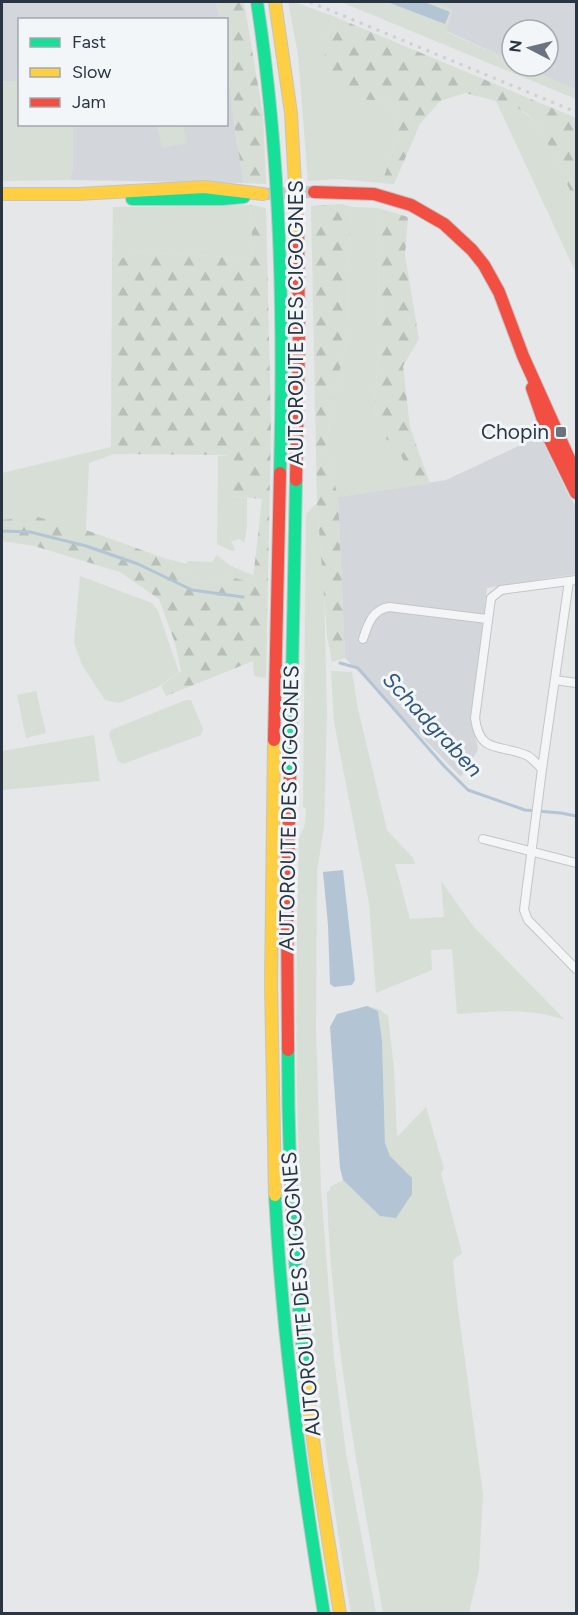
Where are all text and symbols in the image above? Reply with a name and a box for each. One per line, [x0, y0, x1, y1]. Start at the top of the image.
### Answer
legend [18, 18, 228, 126]
north arrow [500, 18, 560, 78]
text: Fast [72, 31, 106, 53]
text: N [505, 39, 526, 54]
text: Slow [72, 61, 111, 83]
text: Jam [72, 91, 106, 113]
street label: AUTOROUTE DES CIGOGNES [283, 180, 308, 466]
place label: Chopin [481, 419, 549, 444]
marker: Chopin [554, 425, 568, 439]
street label: AUTOROUTE DES CIGOGNES [274, 665, 303, 951]
water label: Schadgraben [377, 666, 488, 783]
street label: AUTOROUTE DES CIGOGNES [276, 1151, 325, 1437]

